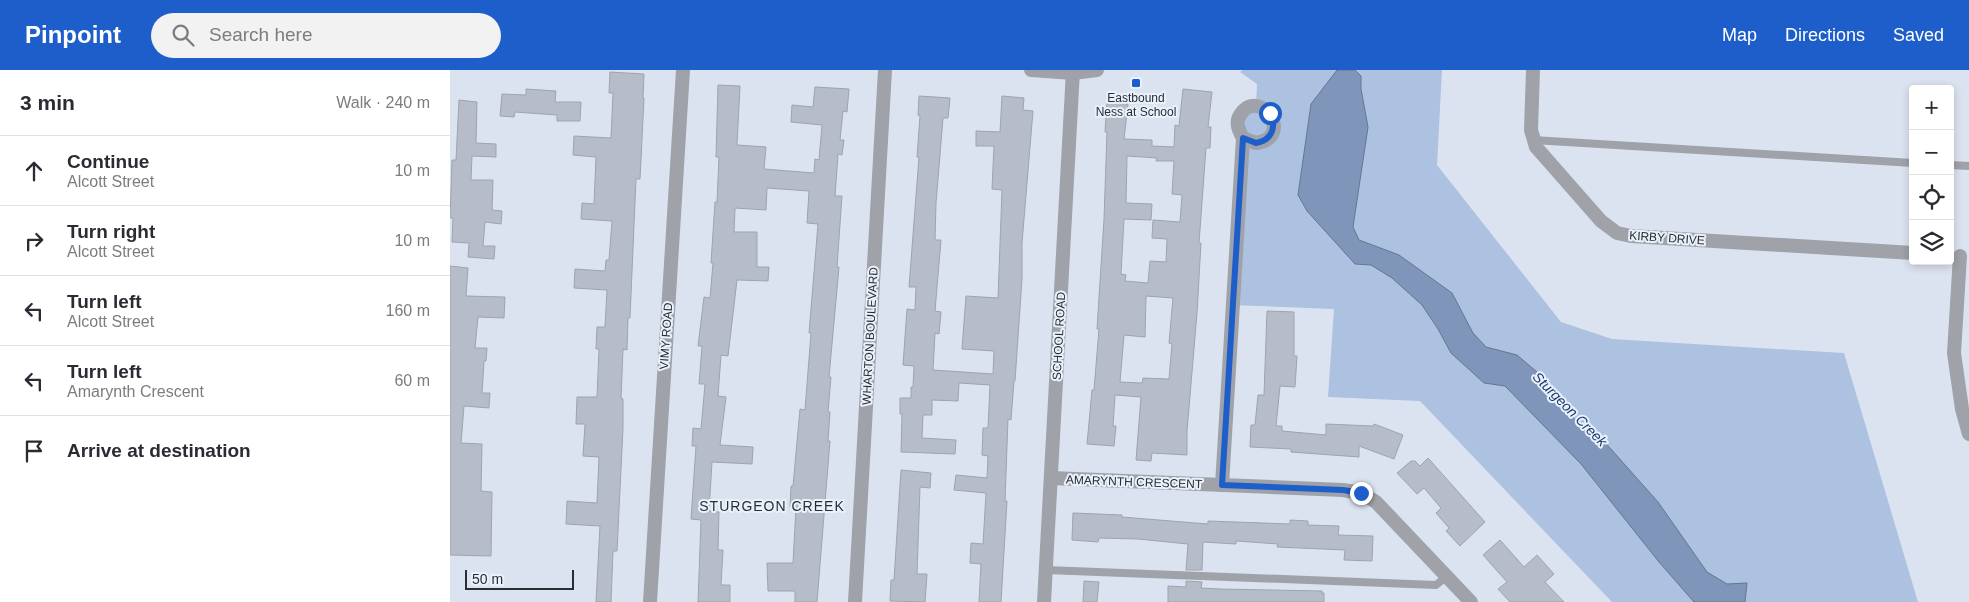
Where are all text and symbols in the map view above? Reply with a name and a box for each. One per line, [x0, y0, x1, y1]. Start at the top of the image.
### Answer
search box [151, 13, 501, 58]
text: Pinpoint [25, 21, 121, 48]
icon: search [169, 21, 197, 49]
text: Search here [209, 24, 313, 45]
text: Map [1722, 25, 1757, 45]
text: Directions [1785, 25, 1865, 45]
text: Saved [1893, 25, 1944, 45]
marker: Eastbound Ness at School [1130, 77, 1142, 89]
map controls [1909, 85, 1954, 265]
button: + [1909, 85, 1954, 130]
text: 3 min [20, 91, 75, 114]
place label: Eastbound Ness at School [1096, 91, 1176, 119]
text: Walk · 240 m [336, 94, 430, 111]
route start [1259, 102, 1282, 125]
button: − [1909, 130, 1954, 175]
text: Continue [67, 151, 149, 172]
icon: ahead [20, 157, 48, 185]
text: 10 m [394, 162, 430, 179]
text: Alcott Street [67, 173, 154, 190]
button: locate [1909, 175, 1954, 220]
button: layers [1909, 220, 1954, 265]
text: Turn right [67, 221, 155, 242]
icon: right [20, 227, 48, 255]
street label: KIRBY DRIVE [1629, 228, 1705, 248]
text: 10 m [394, 232, 430, 249]
text: Alcott Street [67, 243, 154, 260]
street label: WHARTON BOULEVARD [859, 266, 881, 405]
text: Turn left [67, 291, 142, 312]
street label: SCHOOL ROAD [1050, 291, 1068, 380]
icon: left [20, 297, 48, 325]
text: 160 m [386, 302, 430, 319]
street label: VIMY ROAD [657, 302, 675, 370]
text: Alcott Street [67, 313, 154, 330]
text: Turn left [67, 361, 142, 382]
icon: left [20, 367, 48, 395]
water label: Sturgeon Creek [1530, 369, 1611, 450]
text: 60 m [394, 372, 430, 389]
text: Amarynth Crescent [67, 383, 204, 400]
icon: arrive [20, 437, 48, 465]
text: Arrive at destination [67, 440, 251, 461]
street label: AMARYNTH CRESCENT [1066, 473, 1203, 491]
route end [1350, 482, 1373, 505]
district label: STURGEON CREEK [699, 498, 845, 514]
scale bar [465, 567, 574, 590]
text: 50 m [472, 571, 503, 587]

